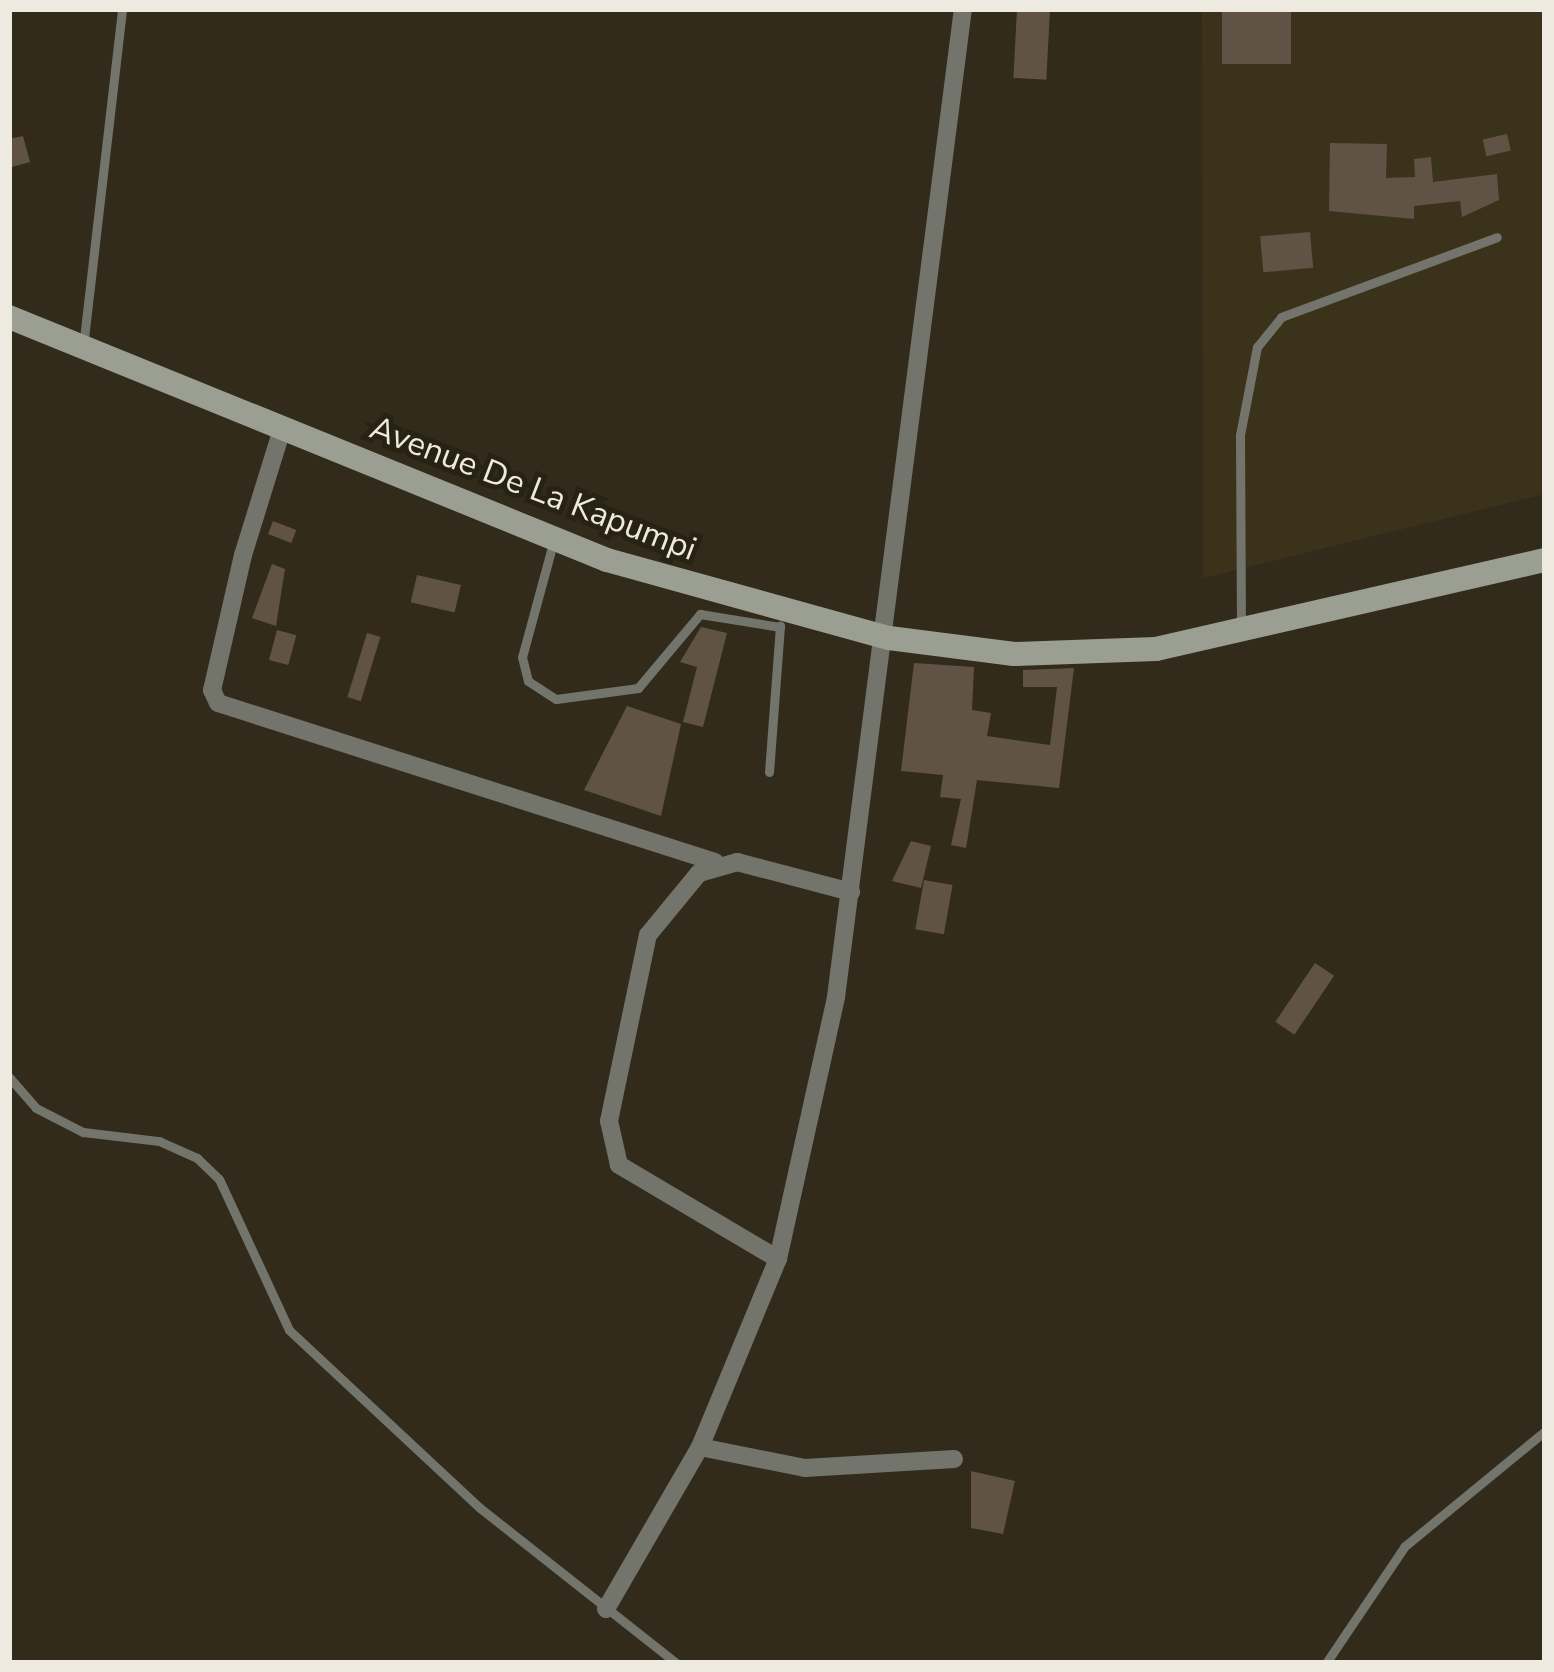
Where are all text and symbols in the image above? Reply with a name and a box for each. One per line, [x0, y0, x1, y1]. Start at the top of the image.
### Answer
street label: Avenue De La Kapumpi [364, 408, 702, 570]

